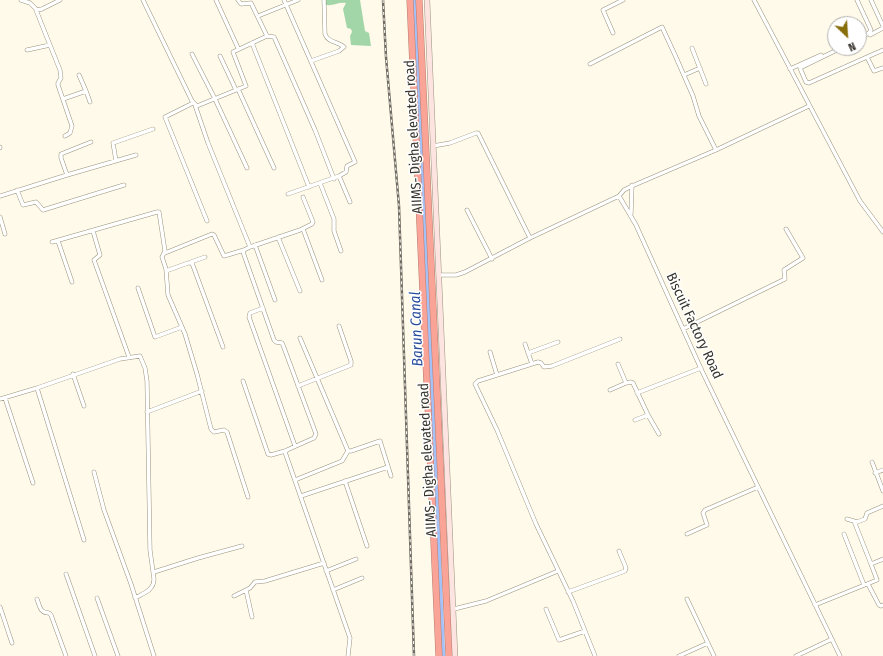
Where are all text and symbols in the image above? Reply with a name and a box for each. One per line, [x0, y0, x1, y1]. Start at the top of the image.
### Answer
north arrow [827, 16, 867, 56]
text: N [846, 39, 858, 54]
street label: AIIMS- Digha elevated road [402, 60, 426, 214]
street label: Biscuit Factory Road [662, 270, 726, 382]
water label: Barun Canal [407, 291, 427, 367]
street label: AIIMS- Digha elevated road [416, 383, 440, 537]

